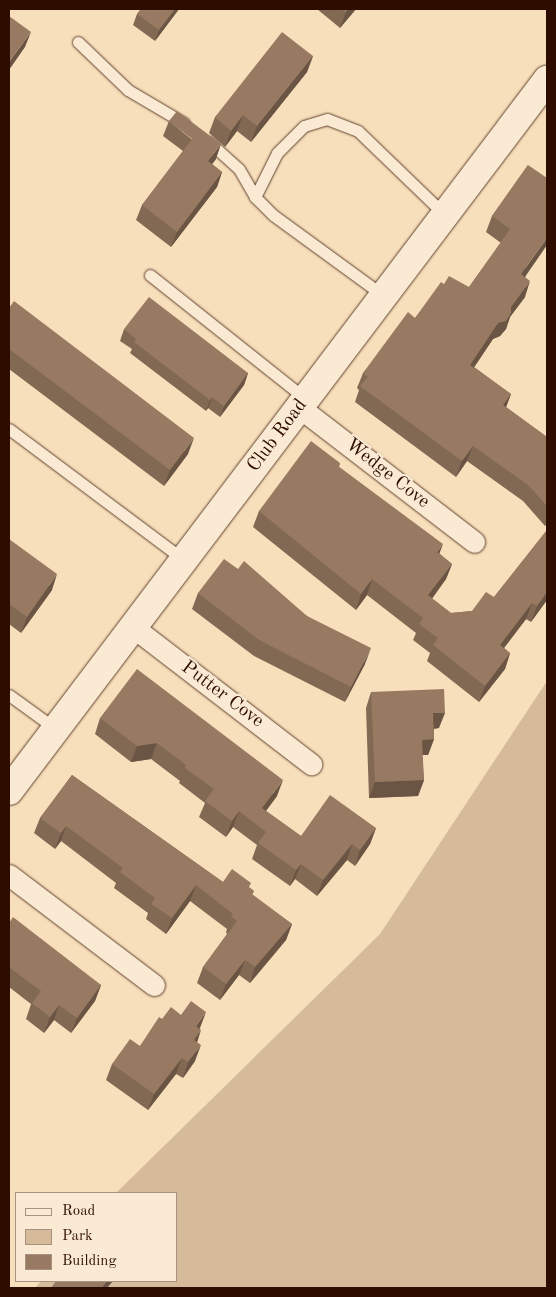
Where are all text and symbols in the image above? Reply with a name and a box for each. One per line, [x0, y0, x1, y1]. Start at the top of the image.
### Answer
street label: Club Road [243, 395, 313, 477]
street label: Wedge Cove [340, 434, 434, 514]
street label: Putter Cove [176, 657, 268, 733]
legend [15, 1192, 178, 1282]
text: Road [62, 1204, 95, 1219]
text: Park [62, 1229, 93, 1244]
text: Building [62, 1254, 117, 1269]

